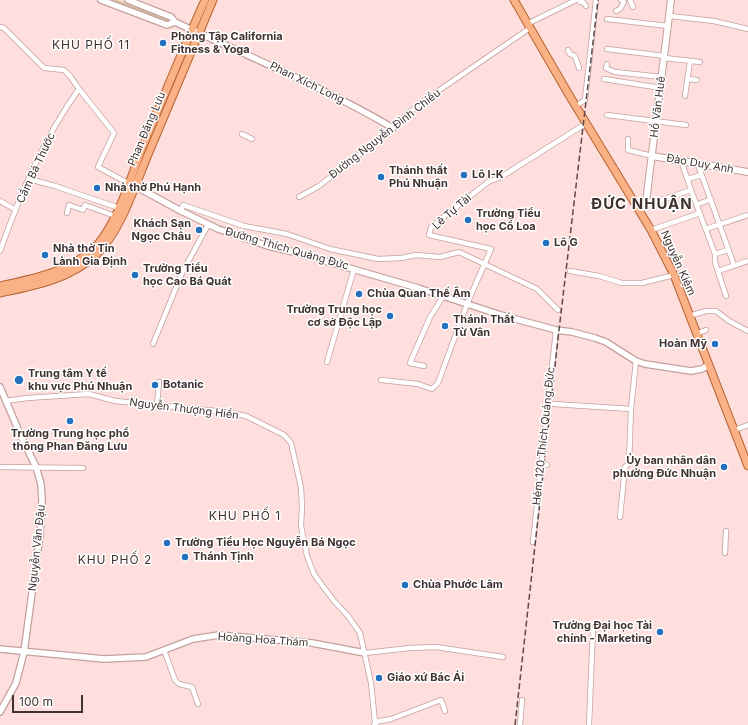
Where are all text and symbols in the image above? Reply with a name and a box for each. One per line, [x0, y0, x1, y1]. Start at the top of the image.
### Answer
place label: Phòng Tập California Fitness & Yoga [171, 30, 283, 56]
district label: KHU PHỐ 11 [52, 38, 130, 52]
marker: Phòng Tập California Fitness & Yoga [158, 38, 168, 48]
street label: Phan Xích Long [268, 59, 346, 107]
street label: Hồ Văn Huê [648, 76, 668, 138]
street label: Đường Nguyễn Đình Chiểu [327, 86, 443, 182]
street label: Phan Đăng Lưu [125, 90, 169, 168]
street label: Cầm Bá Thước [14, 131, 58, 205]
street label: Đào Duy Anh [665, 152, 735, 176]
place label: Thánh thất Phú Nhuận [389, 164, 448, 190]
place label: Lô I-K [472, 168, 504, 182]
marker: Lô I-K [459, 170, 469, 180]
marker: Thánh thất Phú Nhuận [376, 172, 386, 182]
place label: Nhà thờ Phú Hạnh [105, 181, 201, 195]
marker: Nhà thờ Phú Hạnh [92, 183, 102, 193]
street label: Lê Tự Tài [430, 192, 474, 232]
district label: ĐỨC NHUẬN [591, 195, 693, 213]
place label: Trường Tiểu học Cổ Loa [476, 207, 541, 233]
marker: Trường Tiểu học Cổ Loa [463, 215, 473, 225]
place label: Khách Sạn Ngọc Châu [132, 217, 191, 243]
marker: Khách Sạn Ngọc Châu [194, 225, 204, 235]
street label: Đường Thích Quảng Đức [224, 225, 350, 273]
street label: Nguyễn Kiệm [658, 228, 698, 298]
place label: Lô G [554, 236, 578, 250]
marker: Lô G [541, 238, 551, 248]
place label: Nhà thờ Tin Lành Gia Định [53, 242, 127, 268]
marker: Nhà thờ Tin Lành Gia Định [40, 250, 50, 260]
place label: Trường Tiểu học Cao Bá Quát [143, 262, 232, 288]
marker: Trường Tiểu học Cao Bá Quát [130, 270, 140, 280]
place label: Chùa Quan Thế Âm [367, 287, 471, 301]
marker: Chùa Quan Thế Âm [354, 289, 364, 299]
place label: Trường Trung học cơ sở Độc Lập [287, 303, 382, 329]
marker: Trường Trung học cơ sở Độc Lập [385, 311, 395, 321]
place label: Thánh Thất Từ Vân [453, 313, 514, 339]
marker: Thánh Thất Từ Vân [440, 321, 450, 331]
place label: Hoàn Mỹ [659, 337, 707, 351]
marker: Hoàn Mỹ [710, 339, 720, 349]
street label: Hẻm 120 Thích Quảng Đức [530, 366, 558, 506]
place label: Trung tâm Y tế khu vực Phú Nhuận [28, 367, 132, 393]
marker: Trung tâm Y tế khu vực Phú Nhuận [13, 374, 25, 386]
place label: Botanic [163, 378, 204, 392]
marker: Botanic [150, 380, 160, 390]
street label: Nguyễn Thượng Hiền [129, 396, 239, 422]
marker: Trường Trung học phổ thông Phan Đăng Lưu [65, 416, 75, 426]
place label: Trường Trung học phổ thông Phan Đăng Lưu [11, 427, 129, 453]
place label: Ủy ban nhân dân phường Đức Nhuận [613, 454, 716, 480]
marker: Ủy ban nhân dân phường Đức Nhuận [719, 462, 729, 472]
street label: Nguyễn Văn Đậu [26, 504, 48, 592]
district label: KHU PHỐ 1 [209, 509, 281, 523]
place label: Trường Tiểu Học Nguyễn Bá Ngọc [175, 536, 356, 550]
marker: Trường Tiểu Học Nguyễn Bá Ngọc [162, 538, 172, 548]
place label: Thánh Tịnh [193, 550, 254, 564]
marker: Thánh Tịnh [180, 552, 190, 562]
district label: KHU PHỐ 2 [78, 553, 152, 567]
place label: Chùa Phước Lâm [413, 578, 503, 592]
marker: Chùa Phước Lâm [400, 580, 410, 590]
place label: Trường Đại học Tài chính - Marketing [553, 619, 652, 645]
marker: Trường Đại học Tài chính - Marketing [655, 627, 665, 637]
street label: Hoàng Hoa Thám [217, 630, 309, 650]
place label: Giáo xứ Bác Ái [387, 671, 464, 685]
marker: Giáo xứ Bác Ái [374, 673, 384, 683]
scale bar [14, 687, 85, 713]
text: 100 m [19, 694, 53, 709]

